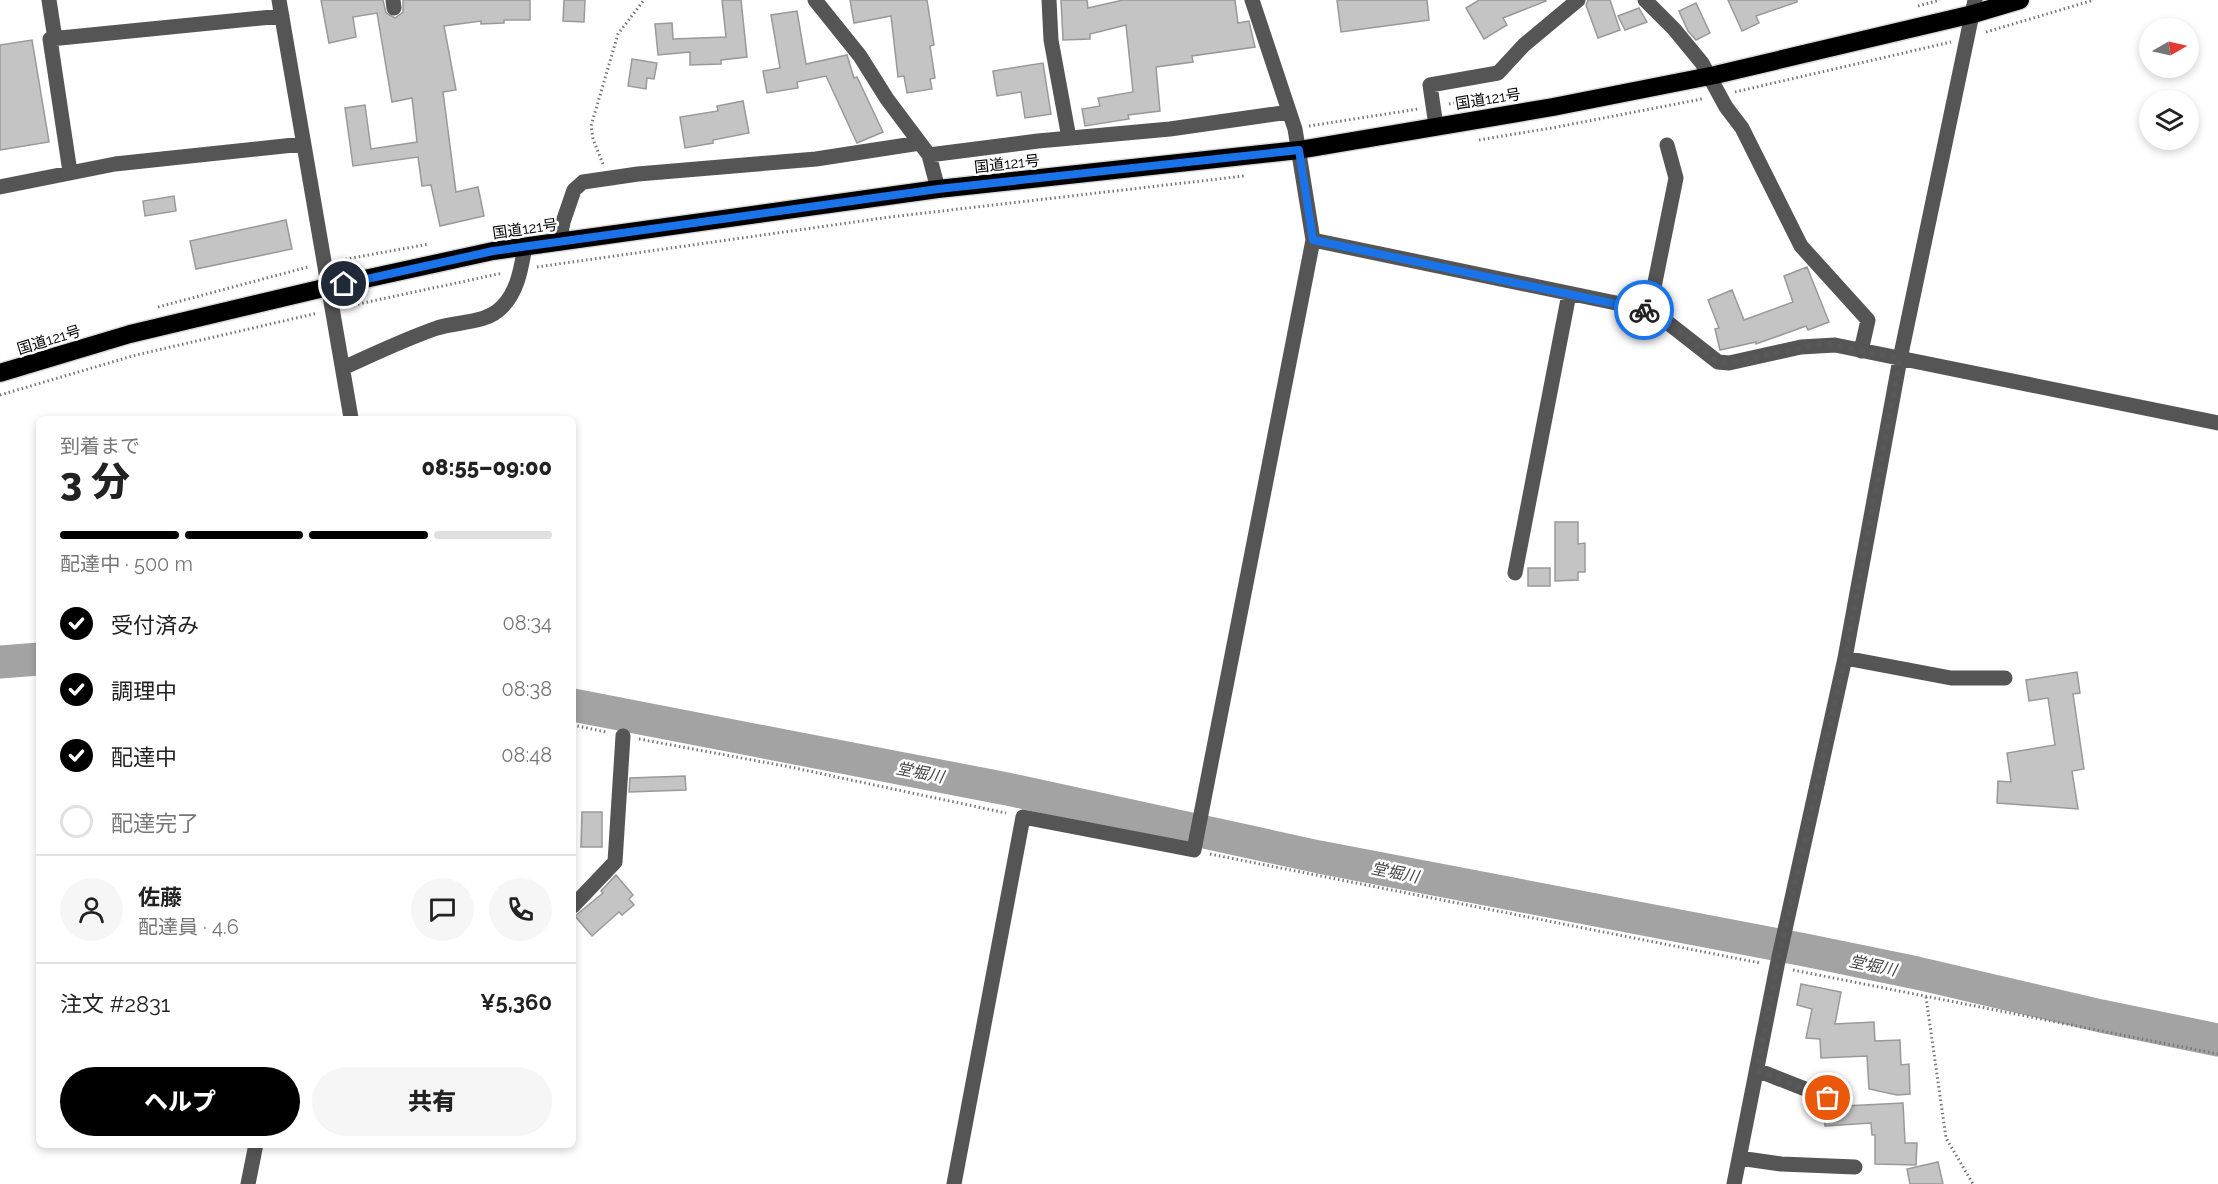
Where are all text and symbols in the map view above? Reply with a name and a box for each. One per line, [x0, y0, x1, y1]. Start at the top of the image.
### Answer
north arrow [2139, 18, 2199, 78]
map controls [2139, 18, 2199, 150]
street label: 国道121号 [1454, 85, 1522, 113]
button: layers [2139, 90, 2199, 150]
street label: 国道121号 [973, 152, 1041, 176]
street label: 国道121号 [491, 216, 559, 242]
pin [318, 258, 369, 309]
icon: home [327, 267, 360, 300]
courier [1614, 280, 1674, 340]
icon: bike [1628, 294, 1661, 327]
street label: 国道121号 [15, 322, 83, 358]
text: 到着まで [60, 434, 140, 458]
text: 08:55–09:00 [422, 454, 552, 480]
text: 3 分 [60, 458, 130, 504]
text: 配達中 · 500 m [60, 552, 193, 576]
icon: check [60, 607, 93, 640]
text: 08:34 [503, 611, 552, 635]
text: 受付済み [111, 612, 199, 638]
icon: check [60, 673, 93, 706]
text: 08:38 [502, 677, 552, 701]
text: 調理中 [111, 678, 177, 704]
icon: check [60, 739, 93, 772]
text: 08:48 [501, 743, 552, 767]
text: 配達中 [111, 744, 177, 770]
water label: 堂堀川 [895, 759, 947, 787]
text: 配達完了 [111, 810, 199, 836]
water label: 堂堀川 [1370, 859, 1422, 887]
button: person [60, 878, 123, 941]
button: chat [411, 878, 474, 941]
button: phone [489, 878, 552, 941]
text: 佐藤 [138, 884, 182, 910]
text: 配達員 · 4.6 [138, 915, 239, 939]
water label: 堂堀川 [1847, 951, 1900, 980]
text: ¥5,360 [480, 989, 552, 1015]
text: 注文 #2831 [60, 991, 170, 1017]
button: ヘルプ [60, 1067, 300, 1136]
button: 共有 [312, 1067, 552, 1136]
pin [1802, 1072, 1853, 1123]
icon: bag [1811, 1081, 1844, 1114]

